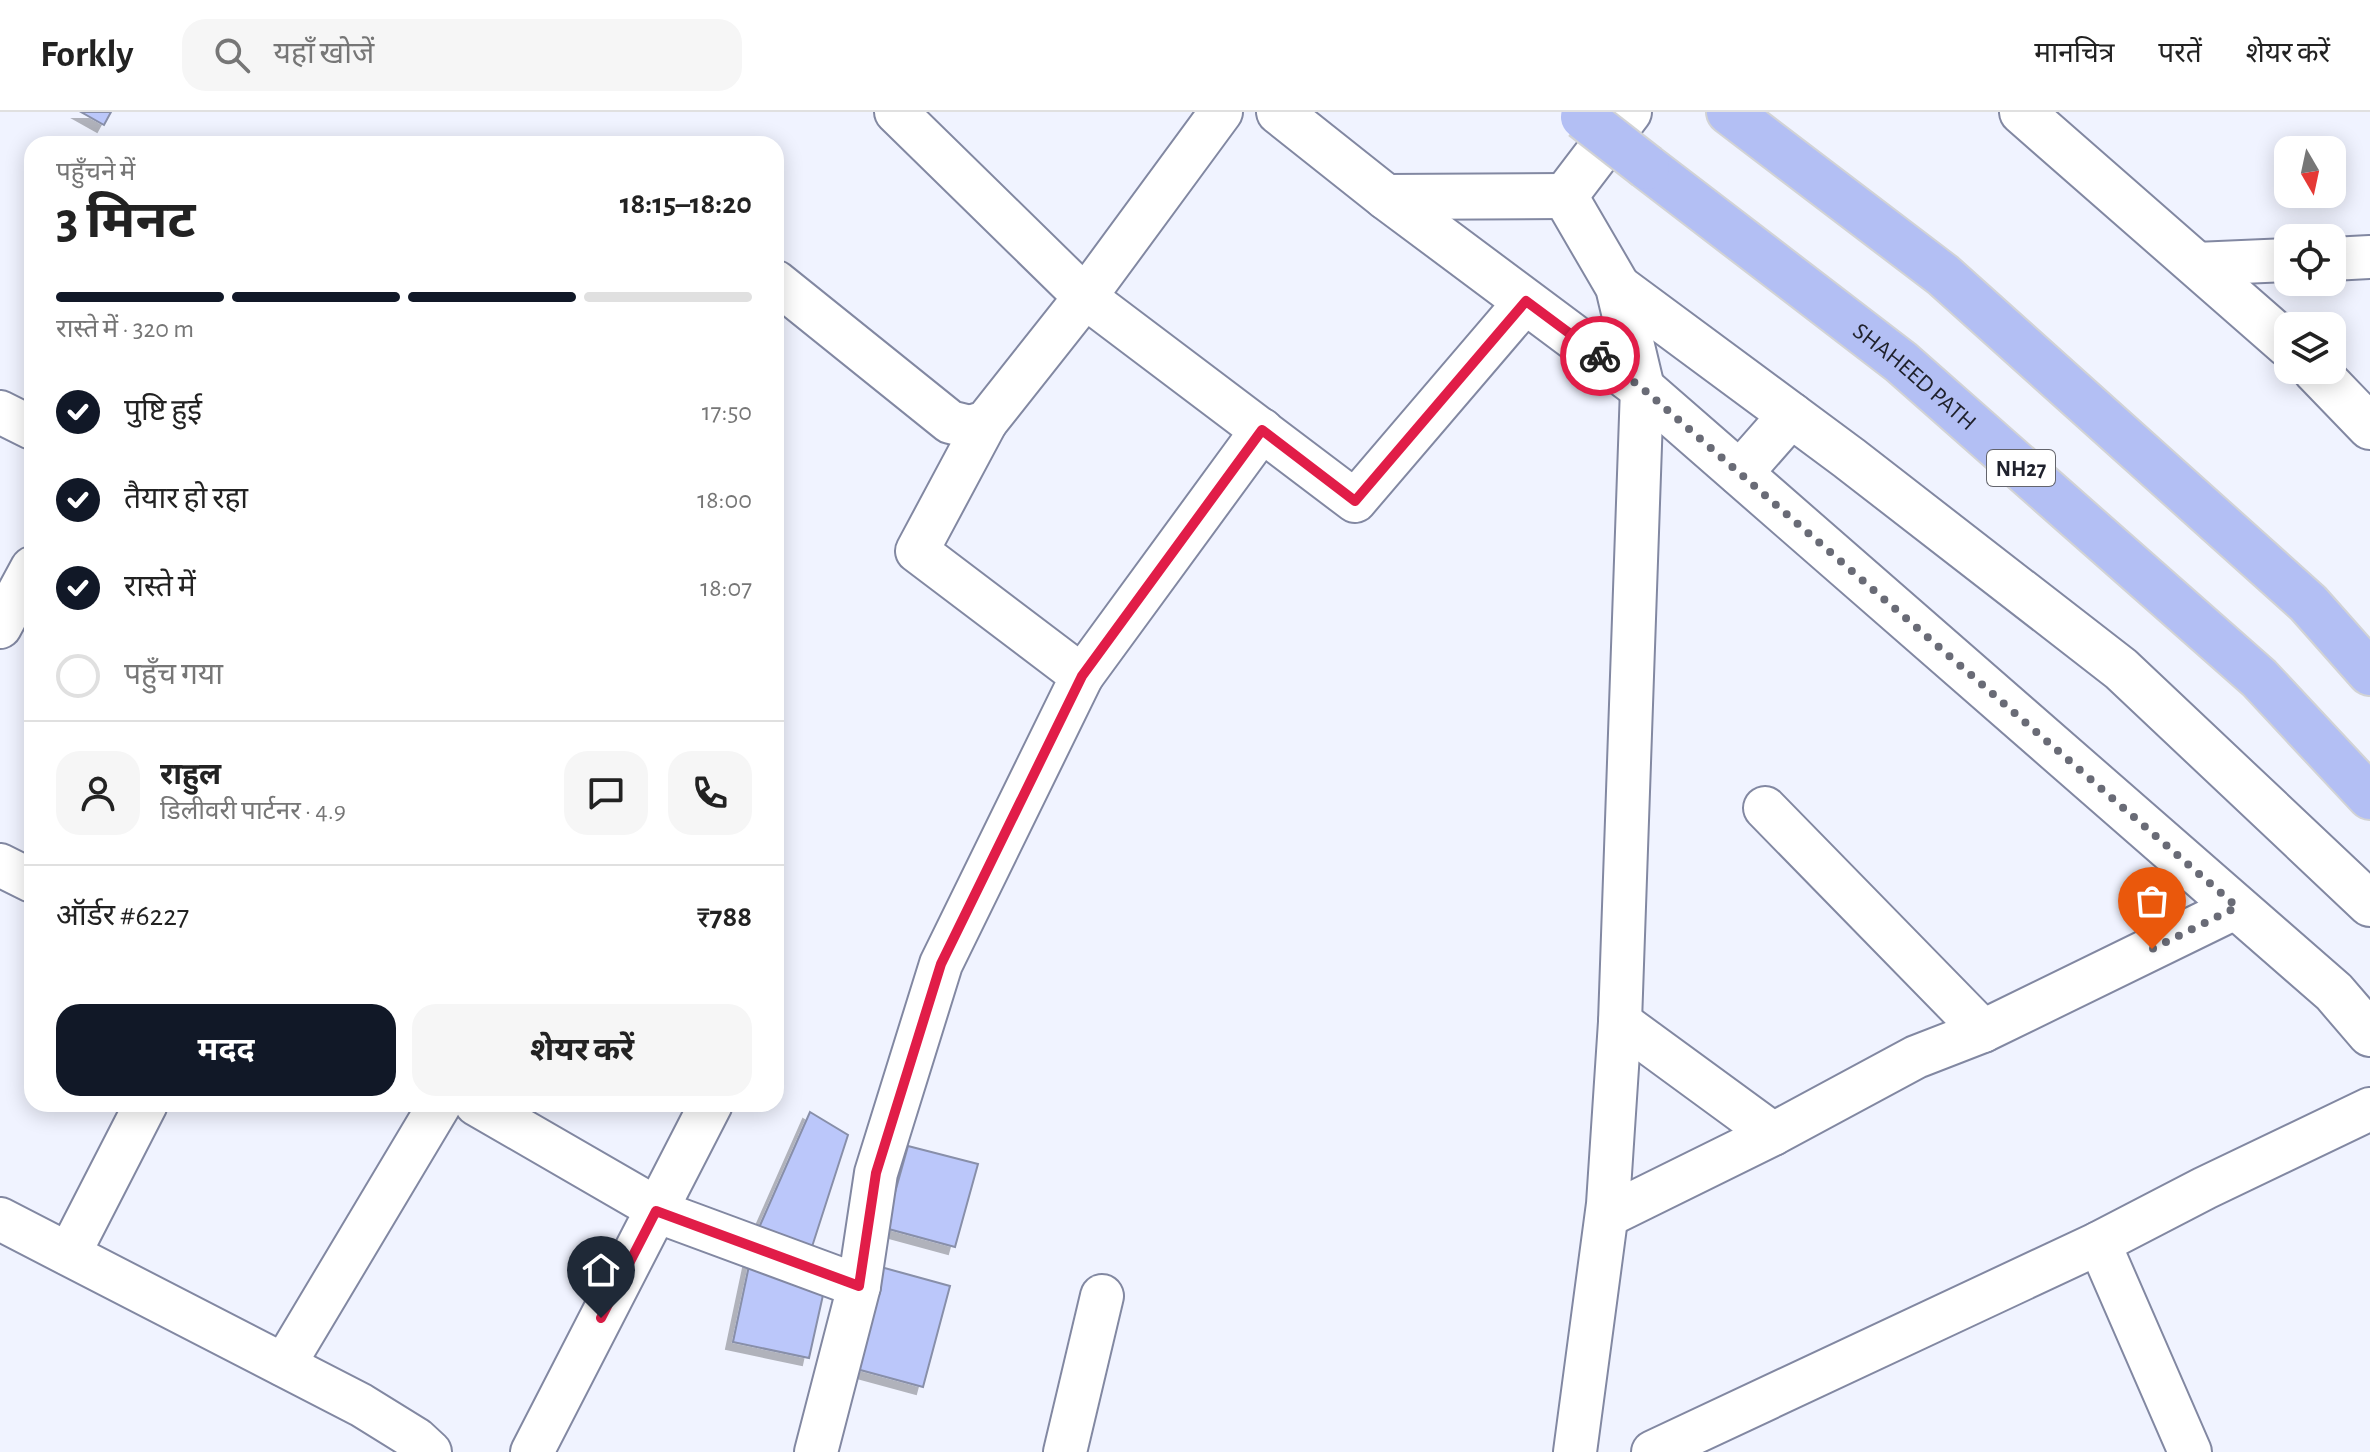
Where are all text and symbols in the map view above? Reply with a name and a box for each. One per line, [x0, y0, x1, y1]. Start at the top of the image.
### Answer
search box [182, 19, 742, 91]
icon: search [210, 33, 254, 77]
text: Forkly [40, 36, 134, 74]
text: यहाँ खोजें [274, 39, 374, 69]
text: मानचित्र [2034, 40, 2114, 68]
text: परतें [2158, 40, 2202, 68]
text: शेयर करें [2246, 40, 2330, 68]
north arrow [2274, 136, 2346, 208]
map controls [2274, 136, 2346, 384]
text: पहुँचने में [56, 159, 135, 185]
text: 18:15–18:20 [620, 189, 752, 219]
text: 3 मिनट [56, 195, 195, 247]
button: locate [2274, 224, 2346, 296]
button: layers [2274, 312, 2346, 384]
text: रास्ते में · 320 m [56, 316, 194, 342]
courier [1560, 316, 1640, 396]
street label: SHAHEED PATH [1848, 319, 1980, 435]
icon: bike [1578, 334, 1622, 378]
icon: check [56, 390, 100, 434]
text: पुष्टि हुई [124, 396, 202, 426]
text: 17:50 [702, 399, 752, 425]
road number: NH27 [1987, 450, 2055, 486]
icon: check [56, 478, 100, 522]
text: तैयार हो रहा [124, 484, 248, 514]
text: 18:00 [697, 487, 752, 513]
icon: check [56, 566, 100, 610]
text: रास्ते में [124, 572, 196, 602]
text: 18:07 [700, 575, 752, 601]
text: पहुँच गया [124, 660, 223, 690]
button: person [56, 751, 140, 835]
button: chat [564, 751, 648, 835]
button: phone [668, 751, 752, 835]
text: राहुल [160, 760, 221, 790]
text: डिलीवरी पार्टनर · 4.9 [160, 798, 346, 824]
pin [2118, 867, 2186, 949]
icon: bag [2130, 879, 2174, 923]
text: ऑर्डर #6227 [56, 901, 189, 931]
text: ₹788 [697, 902, 752, 932]
button: मदद [56, 1004, 396, 1096]
button: शेयर करें [412, 1004, 752, 1096]
pin [567, 1236, 635, 1318]
icon: home [579, 1248, 623, 1292]

